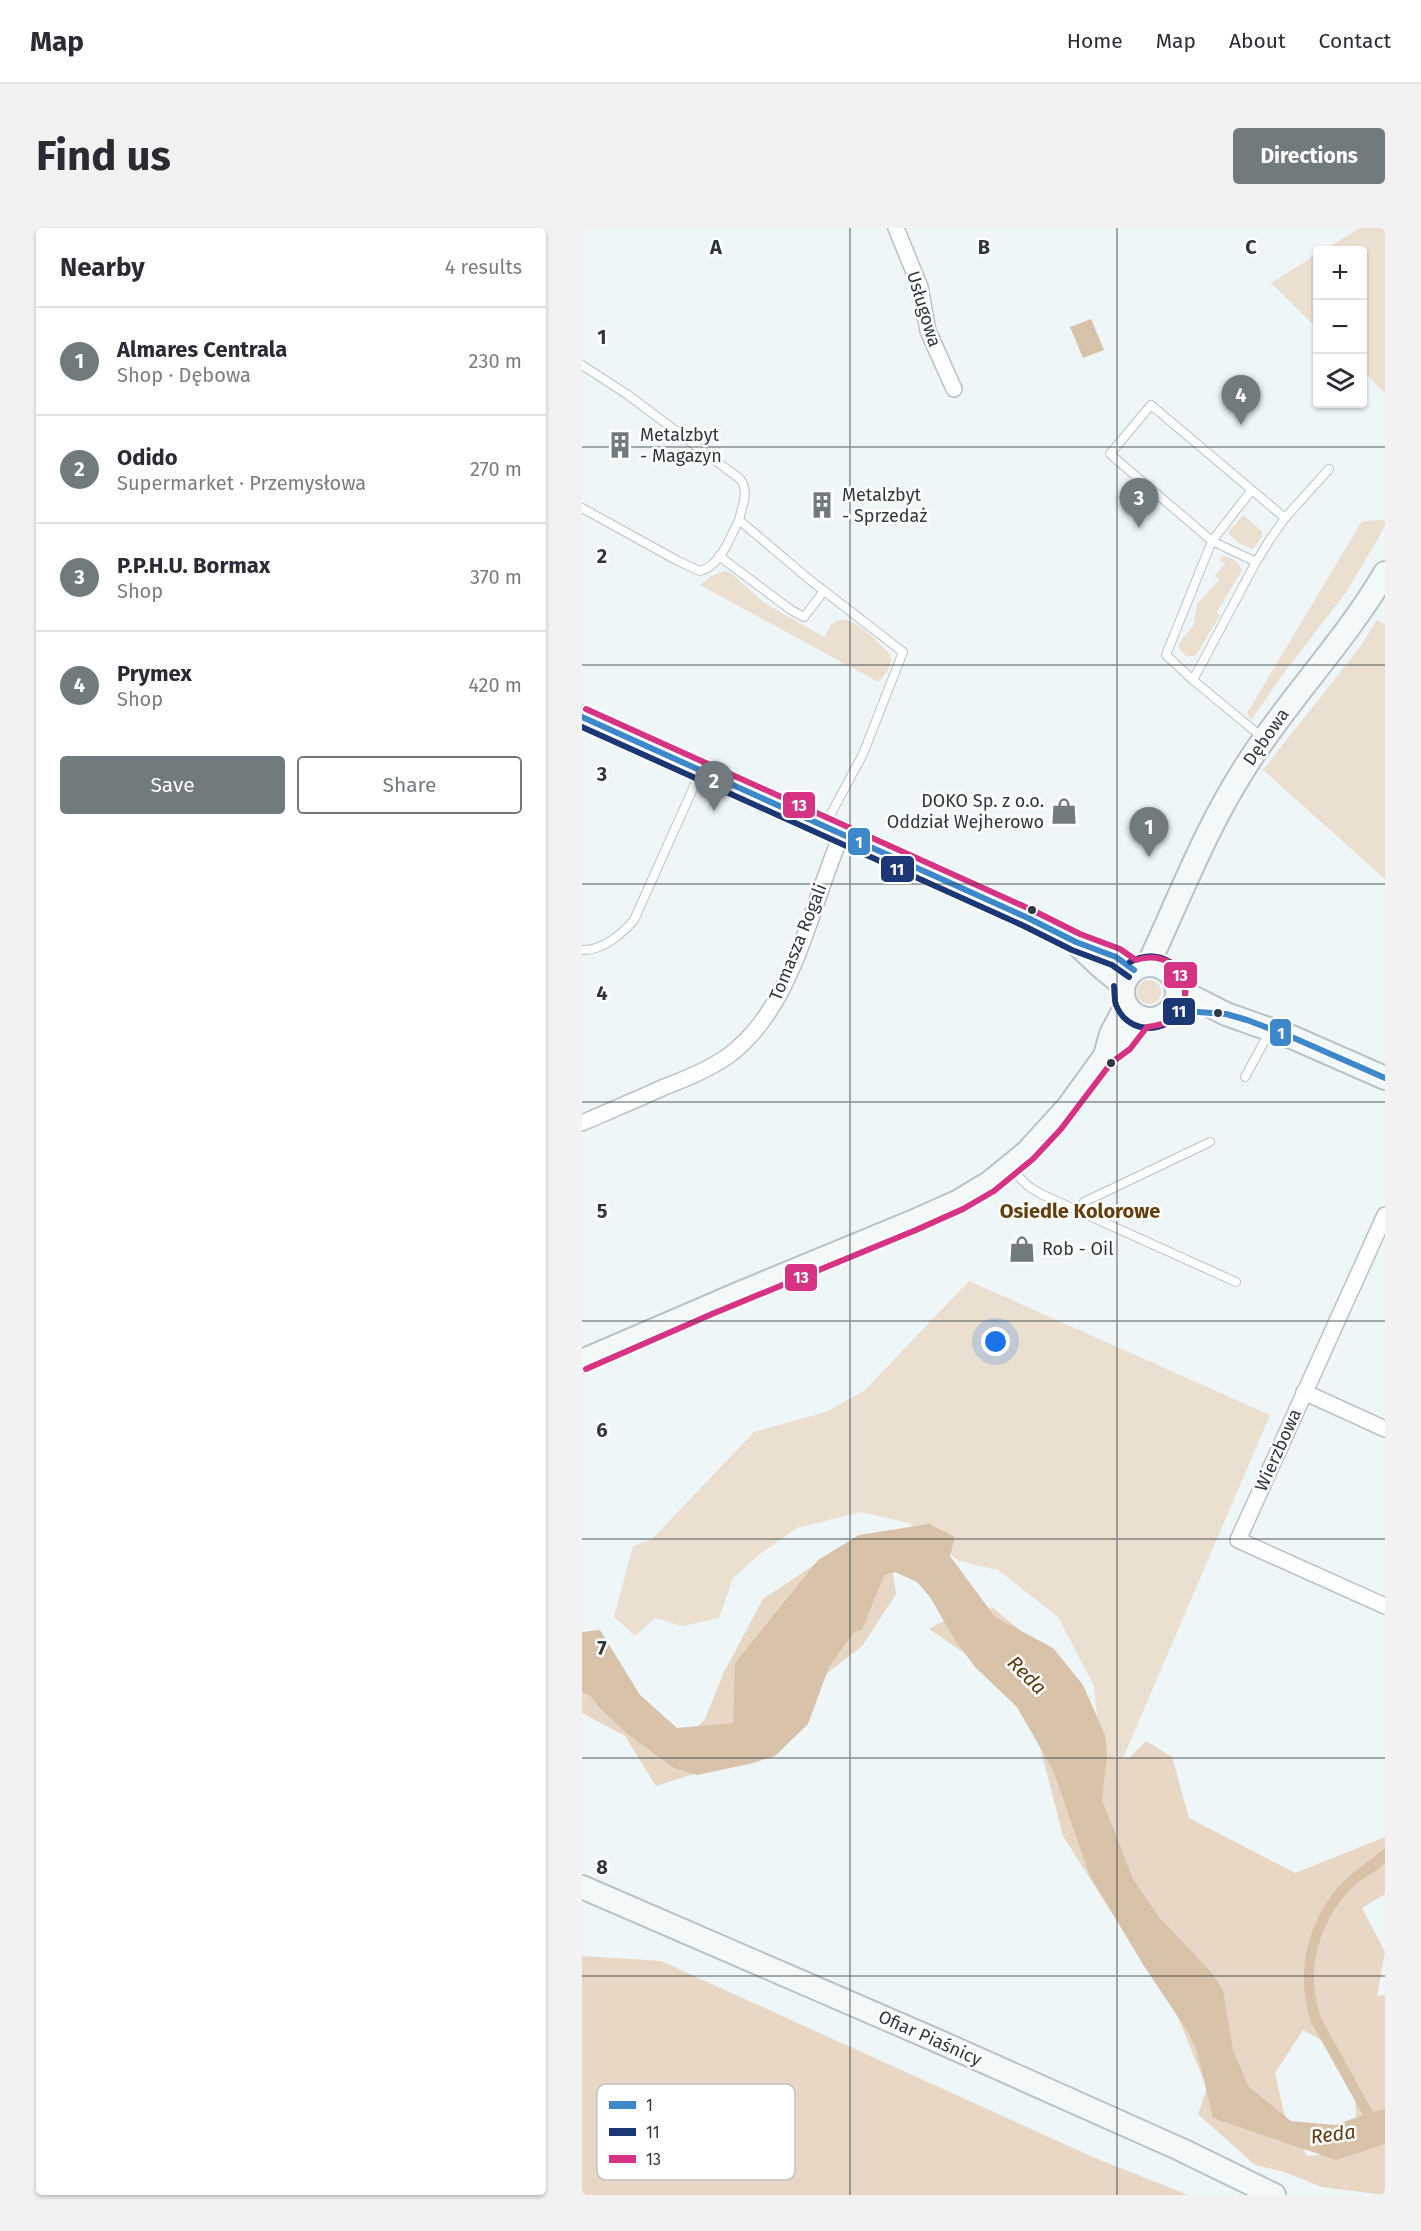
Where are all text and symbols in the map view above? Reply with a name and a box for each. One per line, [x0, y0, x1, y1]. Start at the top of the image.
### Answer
text: Map [30, 25, 84, 58]
text: Home [1067, 28, 1123, 54]
text: Map [1156, 28, 1196, 54]
text: About [1229, 28, 1286, 54]
text: Contact [1319, 28, 1391, 54]
button: Directions [1233, 128, 1385, 184]
text: Find us [36, 131, 171, 181]
text: A [709, 235, 723, 259]
text: B [978, 235, 990, 259]
text: C [1245, 235, 1257, 259]
map controls [1313, 246, 1367, 408]
button: + [1313, 246, 1367, 300]
text: Nearby [60, 252, 145, 283]
text: 4 results [445, 255, 522, 279]
street label: Usługowa [902, 268, 946, 350]
button: − [1313, 300, 1367, 354]
text: 1 [597, 325, 607, 349]
text: Almares Centrala [117, 336, 287, 363]
text: 1 [75, 349, 84, 373]
text: 230 m [469, 349, 522, 373]
button: layers [1313, 354, 1367, 408]
text: Shop · Dębowa [117, 363, 251, 387]
pin: 4 [1222, 376, 1260, 425]
place label: Metalzbyt - Magazyn [640, 424, 722, 467]
building icon: Metalzbyt - Magazyn [605, 430, 635, 460]
text: Odido [117, 444, 178, 471]
text: 2 [74, 457, 85, 481]
text: 270 m [470, 457, 522, 481]
text: Supermarket · Przemysłowa [117, 471, 366, 495]
pin: 3 [1120, 478, 1158, 528]
place label: Metalzbyt - Sprzedaż [842, 484, 927, 527]
building icon: Metalzbyt - Sprzedaż [807, 490, 837, 520]
text: 2 [597, 544, 607, 568]
text: P.P.H.U. Bormax [117, 552, 270, 579]
text: 3 [74, 565, 85, 589]
text: 370 m [470, 565, 522, 589]
text: Shop [117, 579, 163, 603]
text: Prymex [117, 660, 192, 687]
text: 4 [74, 673, 85, 697]
text: 420 m [468, 673, 522, 697]
text: Shop [117, 687, 163, 711]
street label: Dębowa [1238, 704, 1294, 770]
button: Save [60, 756, 285, 814]
button: Share [297, 756, 522, 814]
text: 3 [596, 762, 607, 786]
pin: 2 [694, 762, 734, 811]
place label: DOKO Sp. z o.o. Oddział Wejherowo [887, 790, 1044, 833]
line badge: 13 [782, 791, 816, 819]
text: 13 [791, 796, 807, 815]
shop icon: DOKO Sp. z o.o. Oddział Wejherowo [1049, 796, 1079, 826]
pin: 1 [1130, 808, 1168, 857]
line badge: 1 [847, 827, 871, 856]
text: 1 [855, 833, 863, 852]
line badge: 11 [880, 855, 915, 883]
text: 11 [890, 860, 904, 879]
street label: Tomasza Rogali [764, 880, 832, 1004]
unlabelled marker [1026, 904, 1038, 916]
line badge: 13 [1163, 961, 1198, 989]
text: 13 [1172, 966, 1188, 985]
text: 4 [596, 981, 608, 1005]
line badge: 11 [1162, 997, 1196, 1026]
text: 11 [1172, 1002, 1186, 1021]
unlabelled marker [1212, 1007, 1224, 1019]
line badge: 1 [1269, 1018, 1292, 1047]
text: 1 [1277, 1024, 1285, 1043]
unlabelled marker [1105, 1057, 1117, 1069]
text: 5 [597, 1199, 608, 1223]
district label: Osiedle Kolorowe [1000, 1199, 1160, 1223]
shop icon: Rob - Oil [1007, 1234, 1037, 1264]
place label: Rob - Oil [1042, 1238, 1113, 1260]
line badge: 13 [784, 1263, 818, 1292]
text: 13 [793, 1268, 809, 1287]
your location [981, 1327, 1010, 1356]
street label: Wierzbowa [1250, 1405, 1306, 1495]
text: 6 [596, 1418, 608, 1442]
text: 7 [597, 1636, 607, 1660]
water label: Reda [1003, 1651, 1051, 1699]
text: 8 [596, 1855, 608, 1879]
street label: Ofiar Piaśnicy [875, 2005, 985, 2071]
legend [597, 2084, 795, 2180]
text: 1 [646, 2096, 653, 2115]
water label: Reda [1309, 2119, 1357, 2149]
text: 11 [646, 2123, 660, 2142]
text: 13 [646, 2150, 661, 2169]

